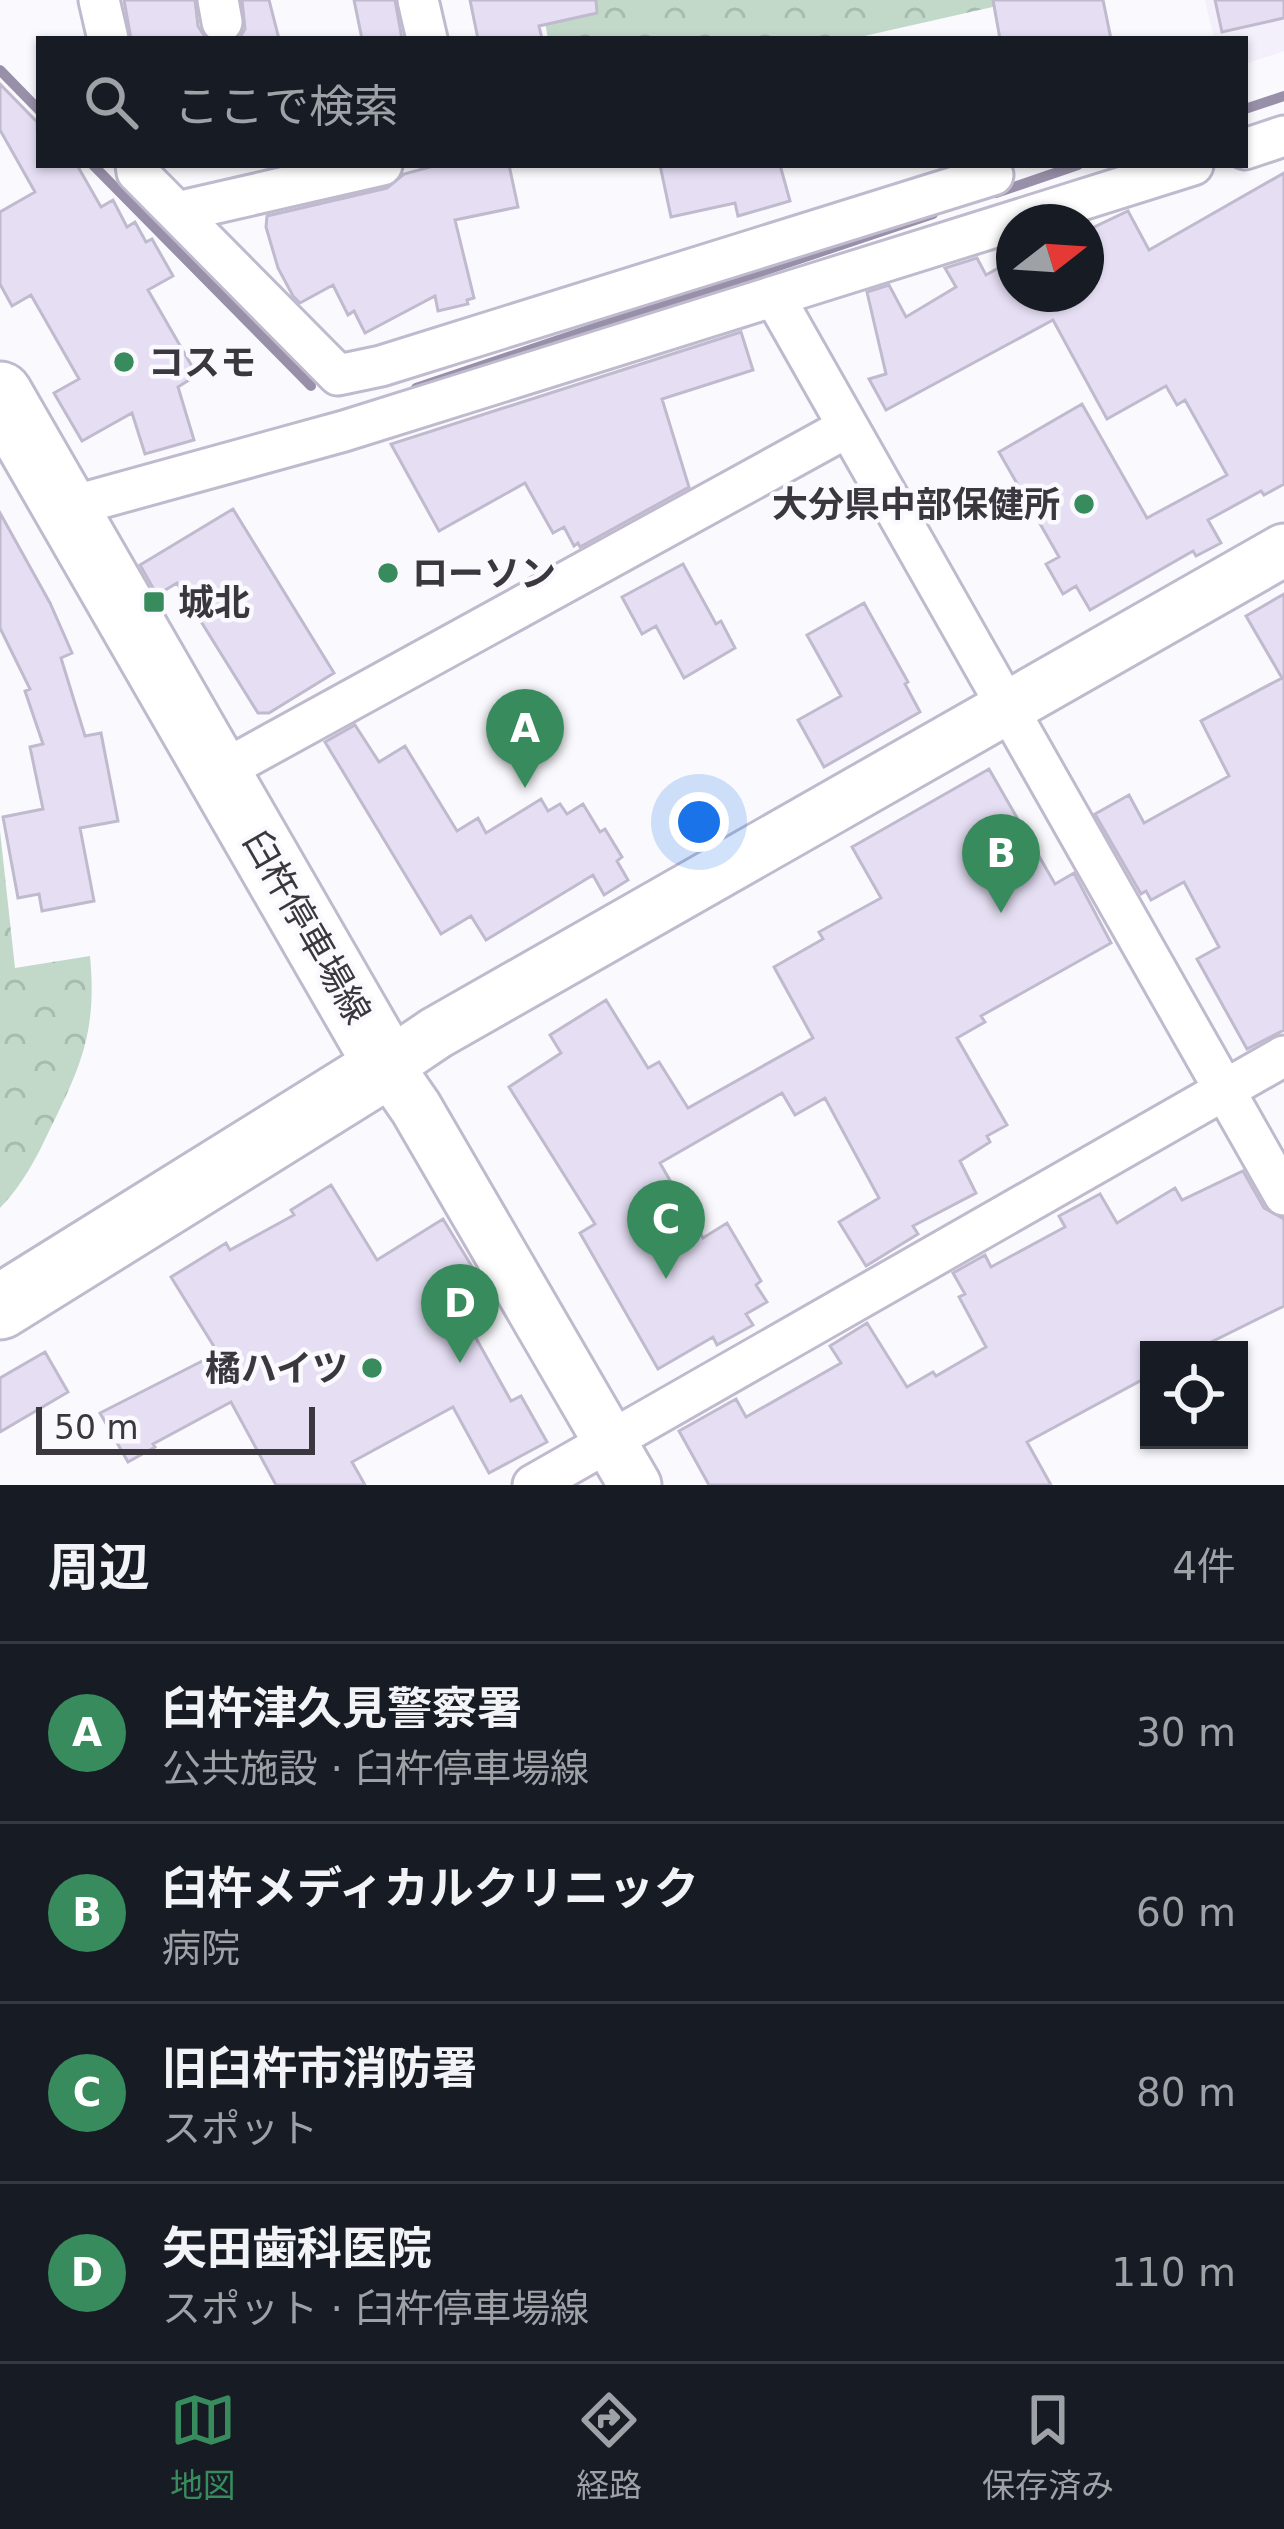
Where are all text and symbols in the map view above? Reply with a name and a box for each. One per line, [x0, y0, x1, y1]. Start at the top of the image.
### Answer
search box [36, 36, 1248, 168]
icon: search [78, 69, 144, 135]
text: ここで検索 [174, 80, 399, 133]
north arrow [996, 204, 1104, 312]
place label: コスモ [148, 342, 256, 383]
marker: コスモ [111, 349, 137, 375]
place label: 大分県中部保健所 [772, 484, 1060, 525]
marker: 大分県中部保健所 [1071, 491, 1097, 517]
place label: ローソン [412, 553, 556, 594]
marker: ローソン [375, 560, 401, 586]
place label: 城北 [178, 582, 250, 623]
marker: 城北 [141, 589, 167, 615]
pin: A [486, 689, 564, 788]
your location [669, 792, 729, 852]
pin: B [962, 814, 1040, 913]
street label: 臼杵停車場線 [235, 823, 379, 1031]
pin: C [627, 1180, 705, 1279]
pin: D [421, 1264, 499, 1363]
map controls [1140, 1341, 1248, 1449]
button: locate [1140, 1341, 1248, 1449]
place label: 橘ハイツ [205, 1348, 348, 1389]
marker: 橘ハイツ [359, 1355, 385, 1381]
scale bar [36, 1401, 315, 1454]
text: 50 m [54, 1408, 139, 1447]
text: 周辺 [48, 1538, 150, 1597]
text: 4件 [1172, 1544, 1236, 1589]
text: 臼杵津久見警察署 [162, 1682, 522, 1735]
text: A [72, 1710, 102, 1755]
text: 30 m [1136, 1710, 1236, 1755]
text: 公共施設 · 臼杵停車場線 [162, 1746, 589, 1791]
text: 臼杵メディカルクリニック [162, 1862, 699, 1915]
text: B [72, 1890, 102, 1935]
text: 60 m [1136, 1890, 1236, 1935]
text: 病院 [162, 1926, 240, 1971]
text: 旧臼杵市消防署 [162, 2042, 477, 2095]
text: C [73, 2070, 101, 2115]
text: 80 m [1136, 2070, 1236, 2115]
text: スポット [162, 2106, 318, 2151]
text: 矢田歯科医院 [162, 2222, 432, 2275]
text: D [71, 2250, 103, 2295]
text: 110 m [1111, 2250, 1236, 2295]
text: スポット · 臼杵停車場線 [162, 2286, 589, 2331]
tab: 地図 [170, 2387, 236, 2507]
tab: 経路 [576, 2387, 642, 2507]
tab: 保存済み [982, 2387, 1114, 2507]

